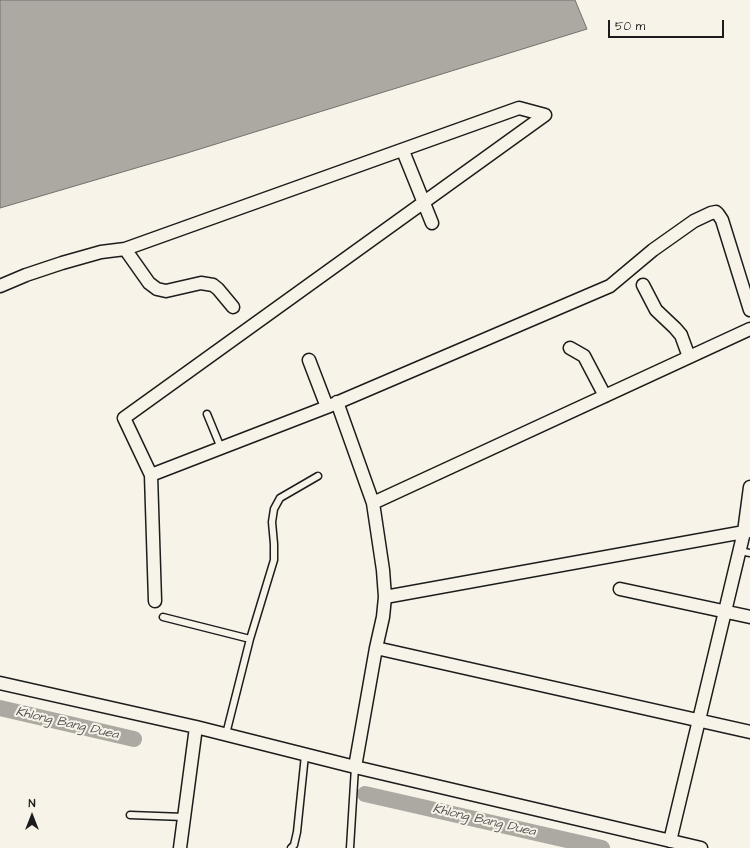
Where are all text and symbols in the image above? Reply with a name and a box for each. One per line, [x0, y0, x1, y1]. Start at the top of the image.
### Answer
scale bar [610, 12, 726, 38]
text: 50 m [615, 18, 645, 35]
water label: Khlong Bang Duea [14, 705, 120, 743]
north arrow [12, 796, 52, 836]
text: N [29, 796, 35, 811]
water label: Khlong Bang Duea [431, 802, 537, 840]

